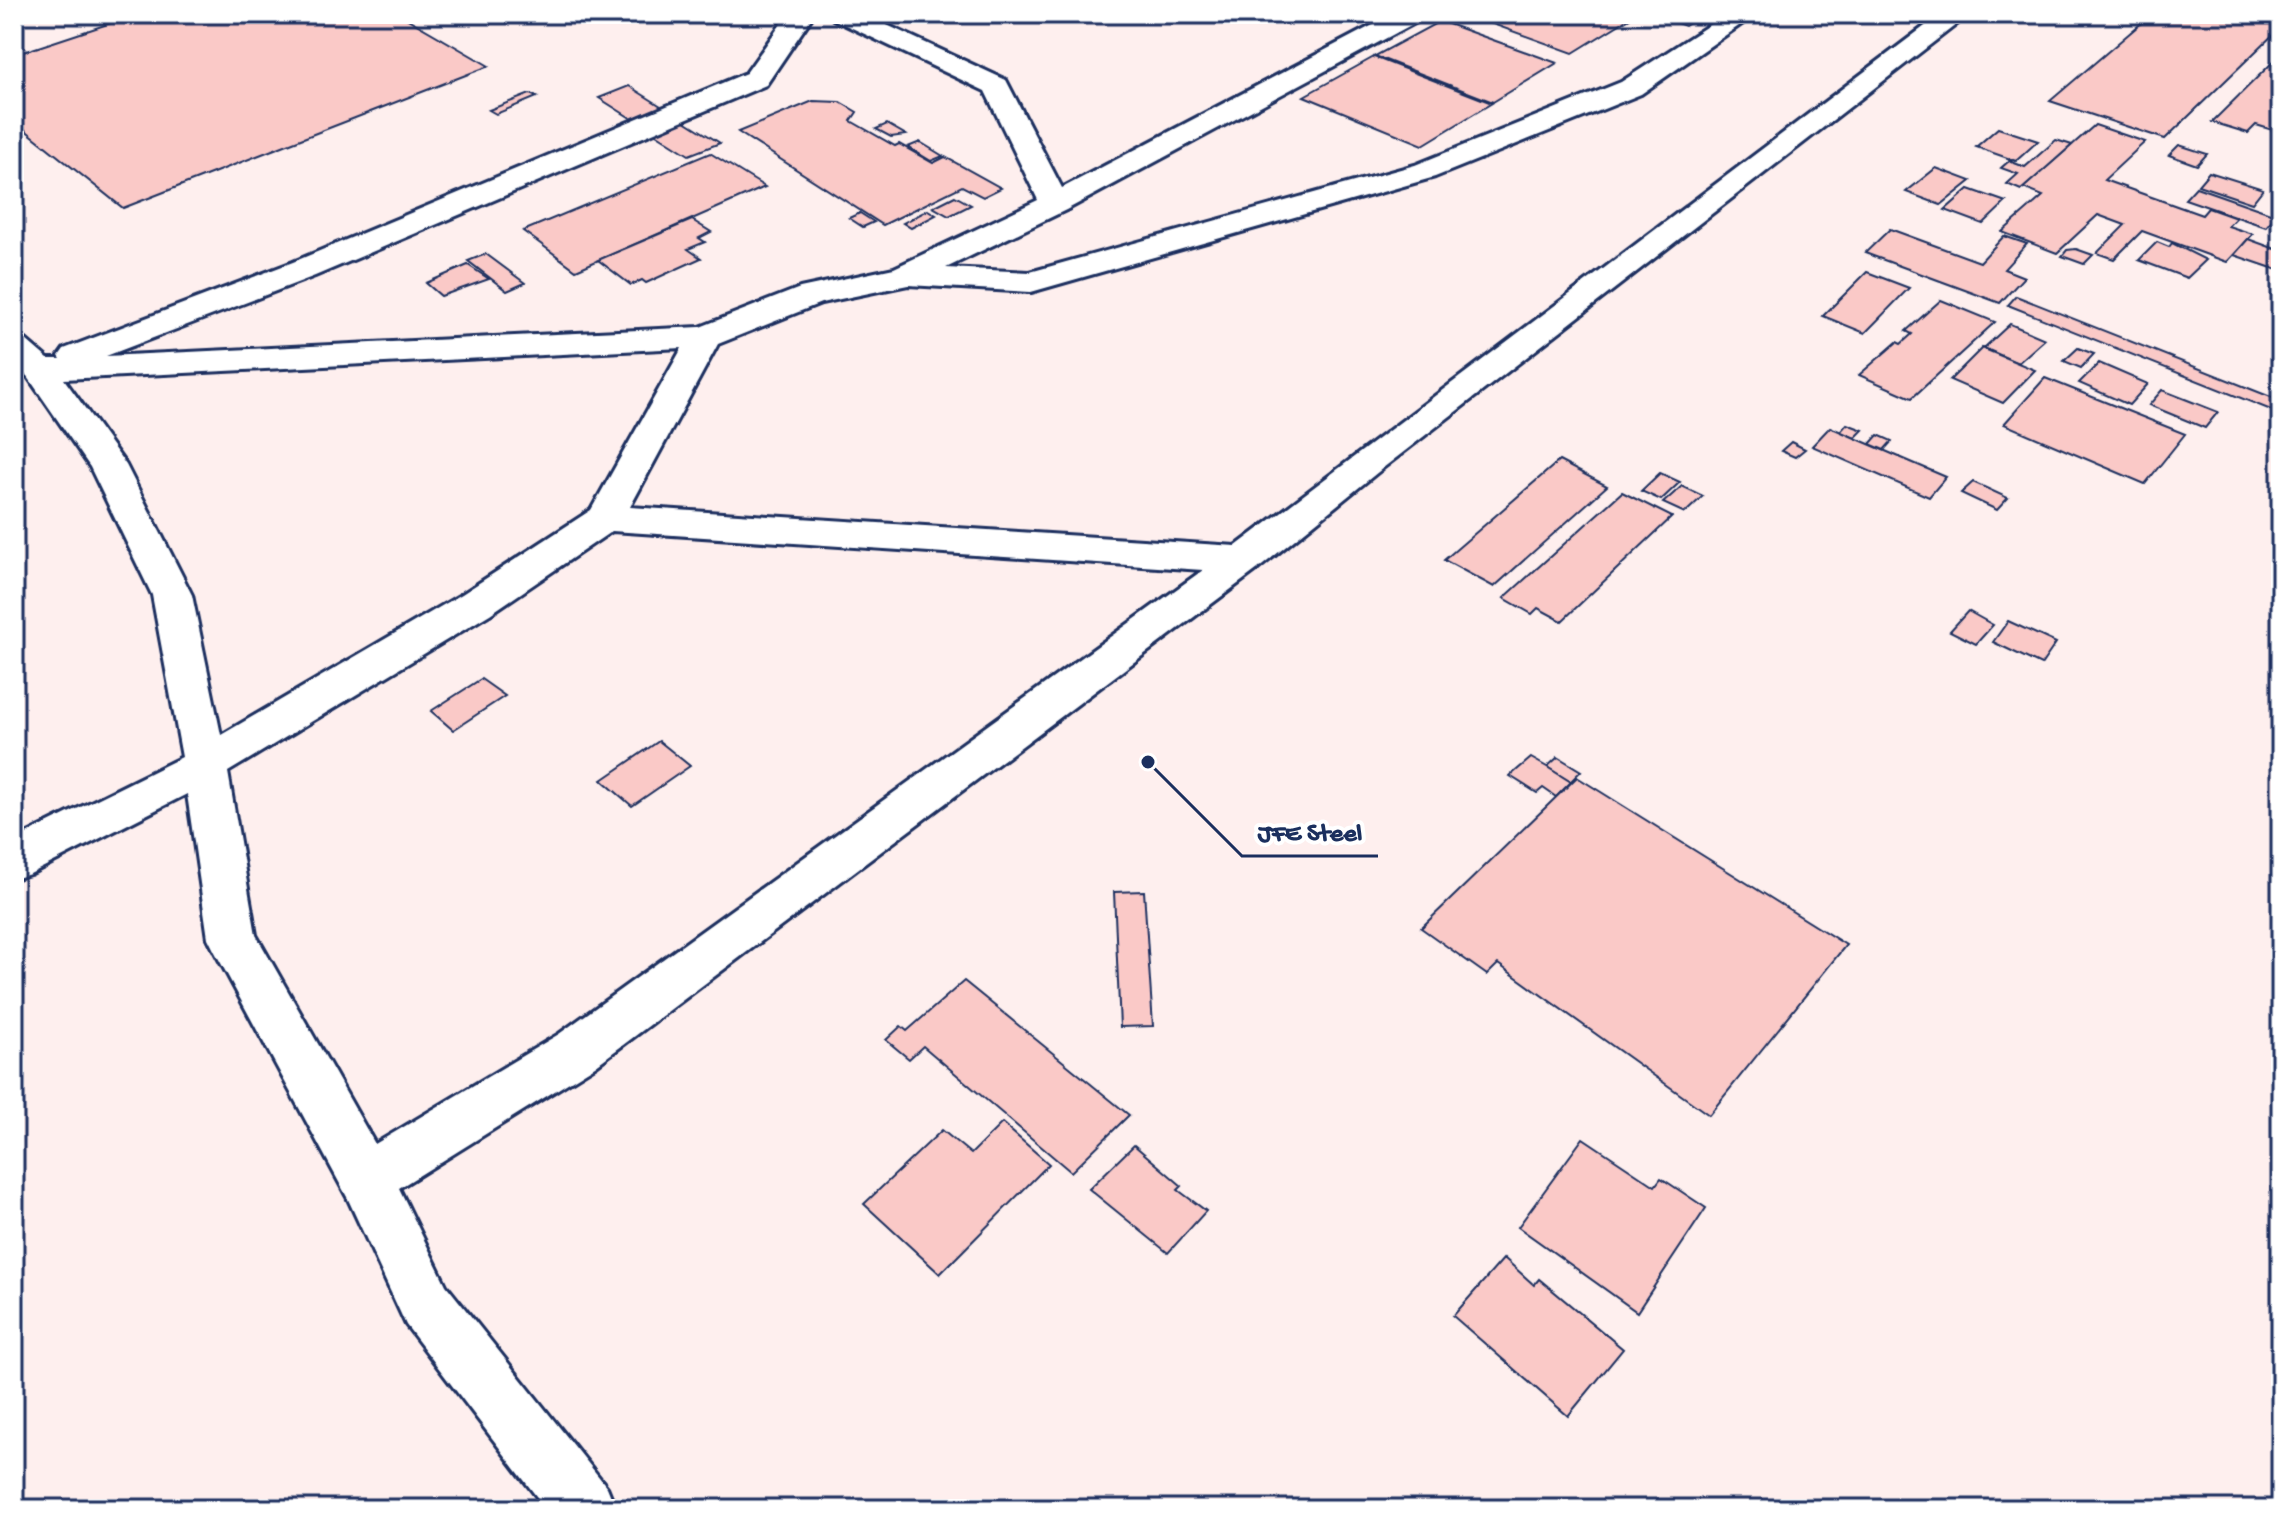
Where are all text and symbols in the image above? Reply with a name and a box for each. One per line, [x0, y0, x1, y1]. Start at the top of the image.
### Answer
callout: JFE Steel [1242, 806, 1378, 856]
text: JFE Steel [1257, 820, 1363, 851]

